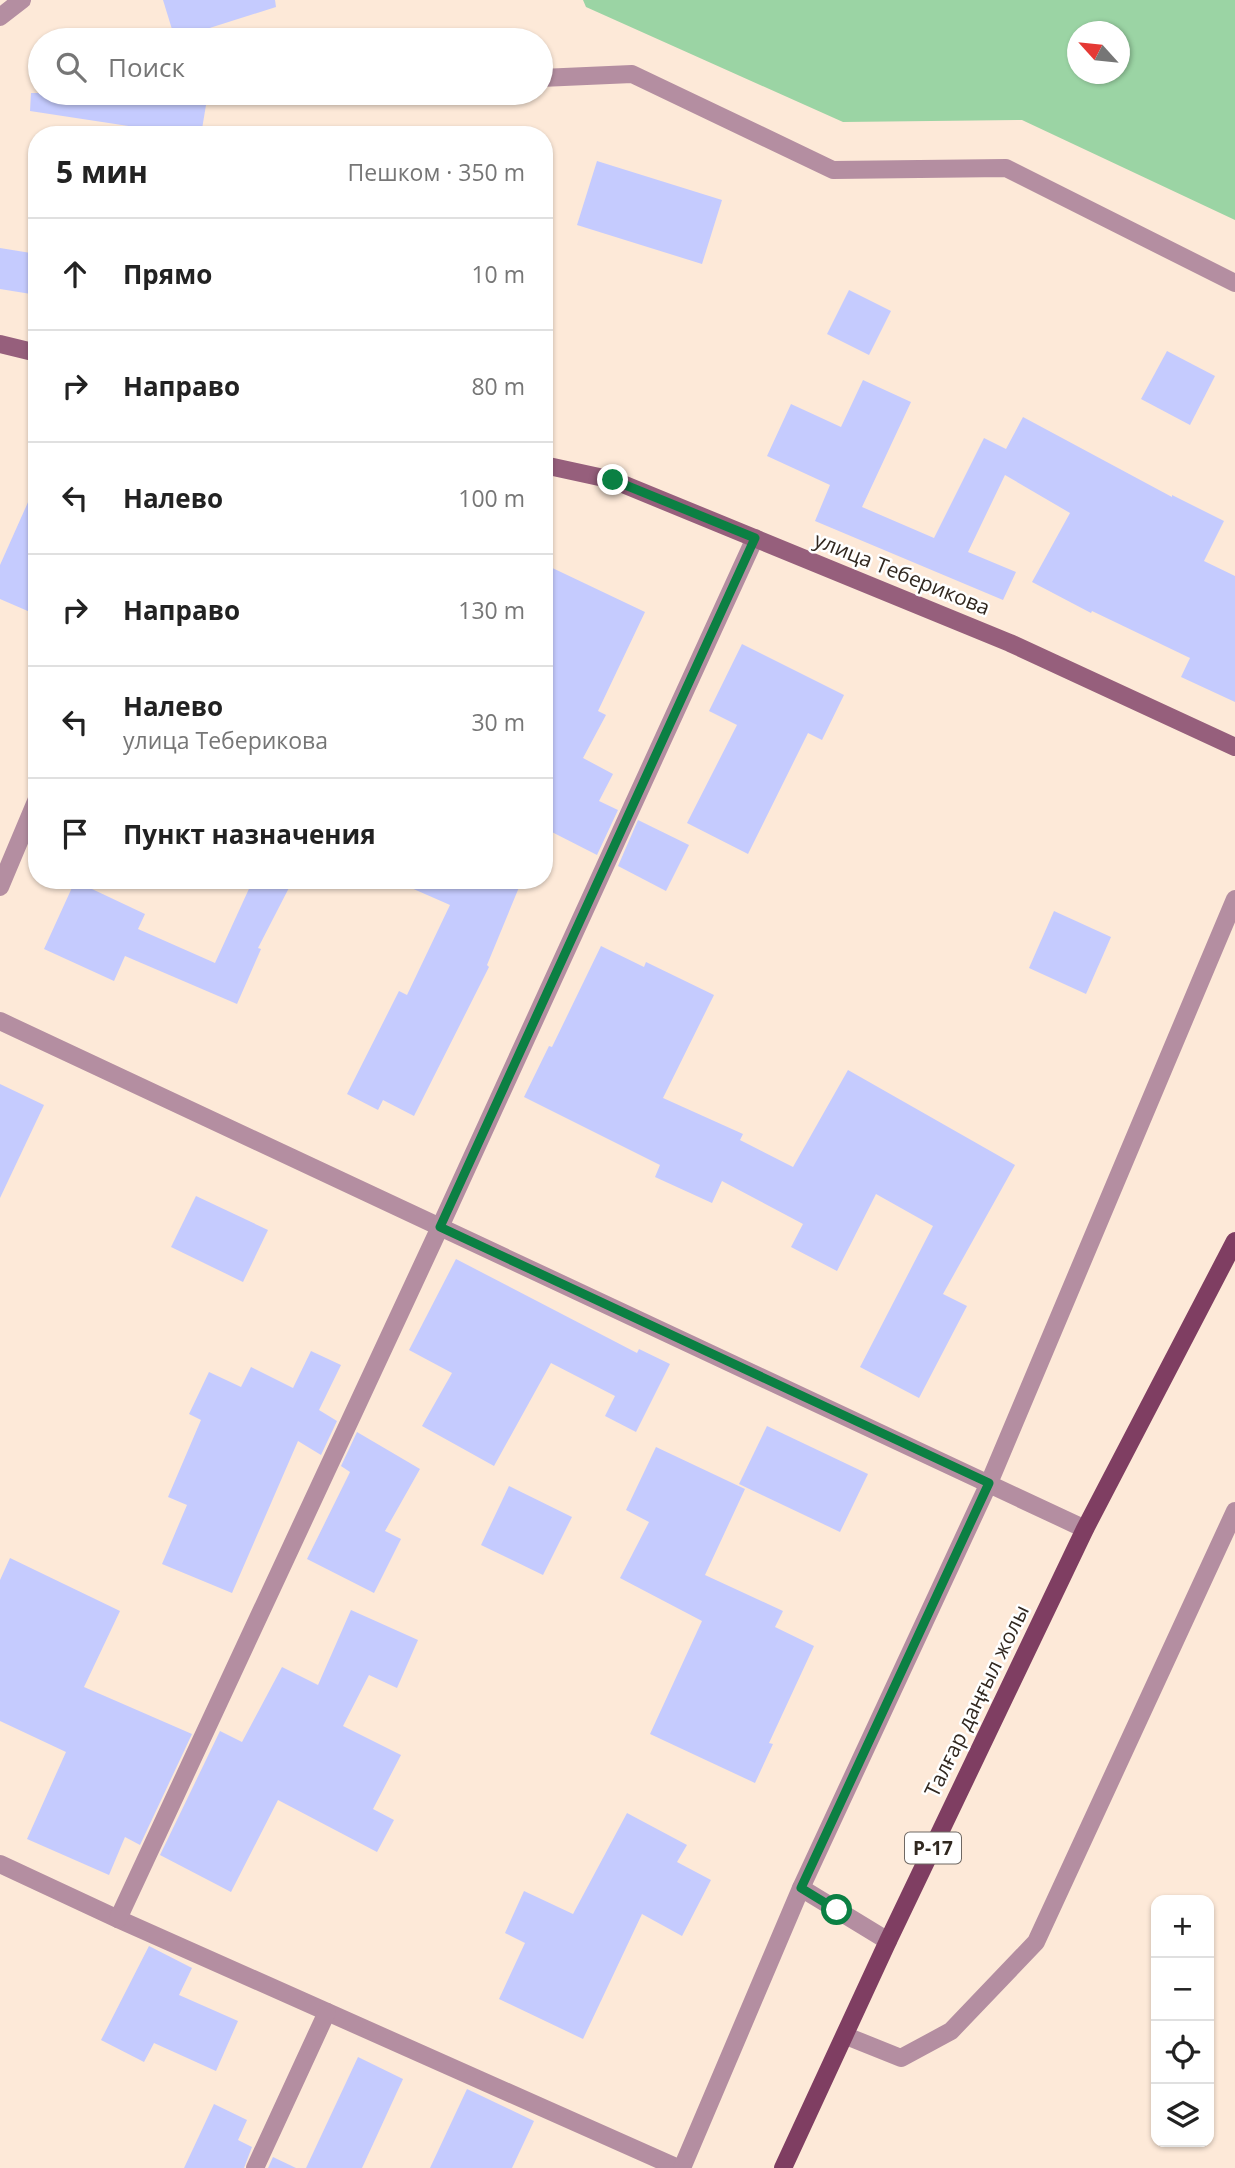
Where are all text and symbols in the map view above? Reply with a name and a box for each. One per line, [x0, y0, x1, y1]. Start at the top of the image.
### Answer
north arrow [1067, 21, 1130, 84]
search box [28, 28, 553, 105]
icon: search [52, 48, 90, 86]
text: Поиск [108, 49, 185, 85]
text: 5 мин [56, 151, 148, 192]
text: Пешком · 350 m [348, 156, 525, 188]
icon: ahead [56, 255, 94, 293]
text: Прямо [123, 256, 212, 292]
text: 10 m [471, 258, 525, 290]
icon: right [56, 367, 94, 405]
text: Направо [123, 368, 240, 404]
text: 80 m [471, 370, 525, 402]
route end [597, 464, 628, 495]
icon: left [56, 479, 94, 517]
text: Налево [123, 480, 223, 516]
text: 100 m [458, 482, 525, 514]
street label: улица Теберикова [810, 525, 994, 621]
icon: right [56, 591, 94, 629]
text: Направо [123, 592, 240, 628]
text: 130 m [458, 594, 525, 626]
text: Налево [123, 688, 223, 724]
icon: left [56, 703, 94, 741]
text: 30 m [471, 706, 525, 738]
text: улица Теберикова [123, 724, 328, 756]
icon: arrive [56, 815, 94, 853]
text: Пункт назначения [123, 816, 376, 852]
street label: Талғар даңғыл жолы [917, 1600, 1035, 1801]
road number: P-17 [905, 1832, 961, 1864]
route start [821, 1894, 852, 1925]
map controls [1151, 1895, 1214, 2147]
button: + [1151, 1895, 1214, 1958]
button: − [1151, 1958, 1214, 2021]
button: locate [1151, 2021, 1214, 2084]
button: layers [1151, 2084, 1214, 2147]

